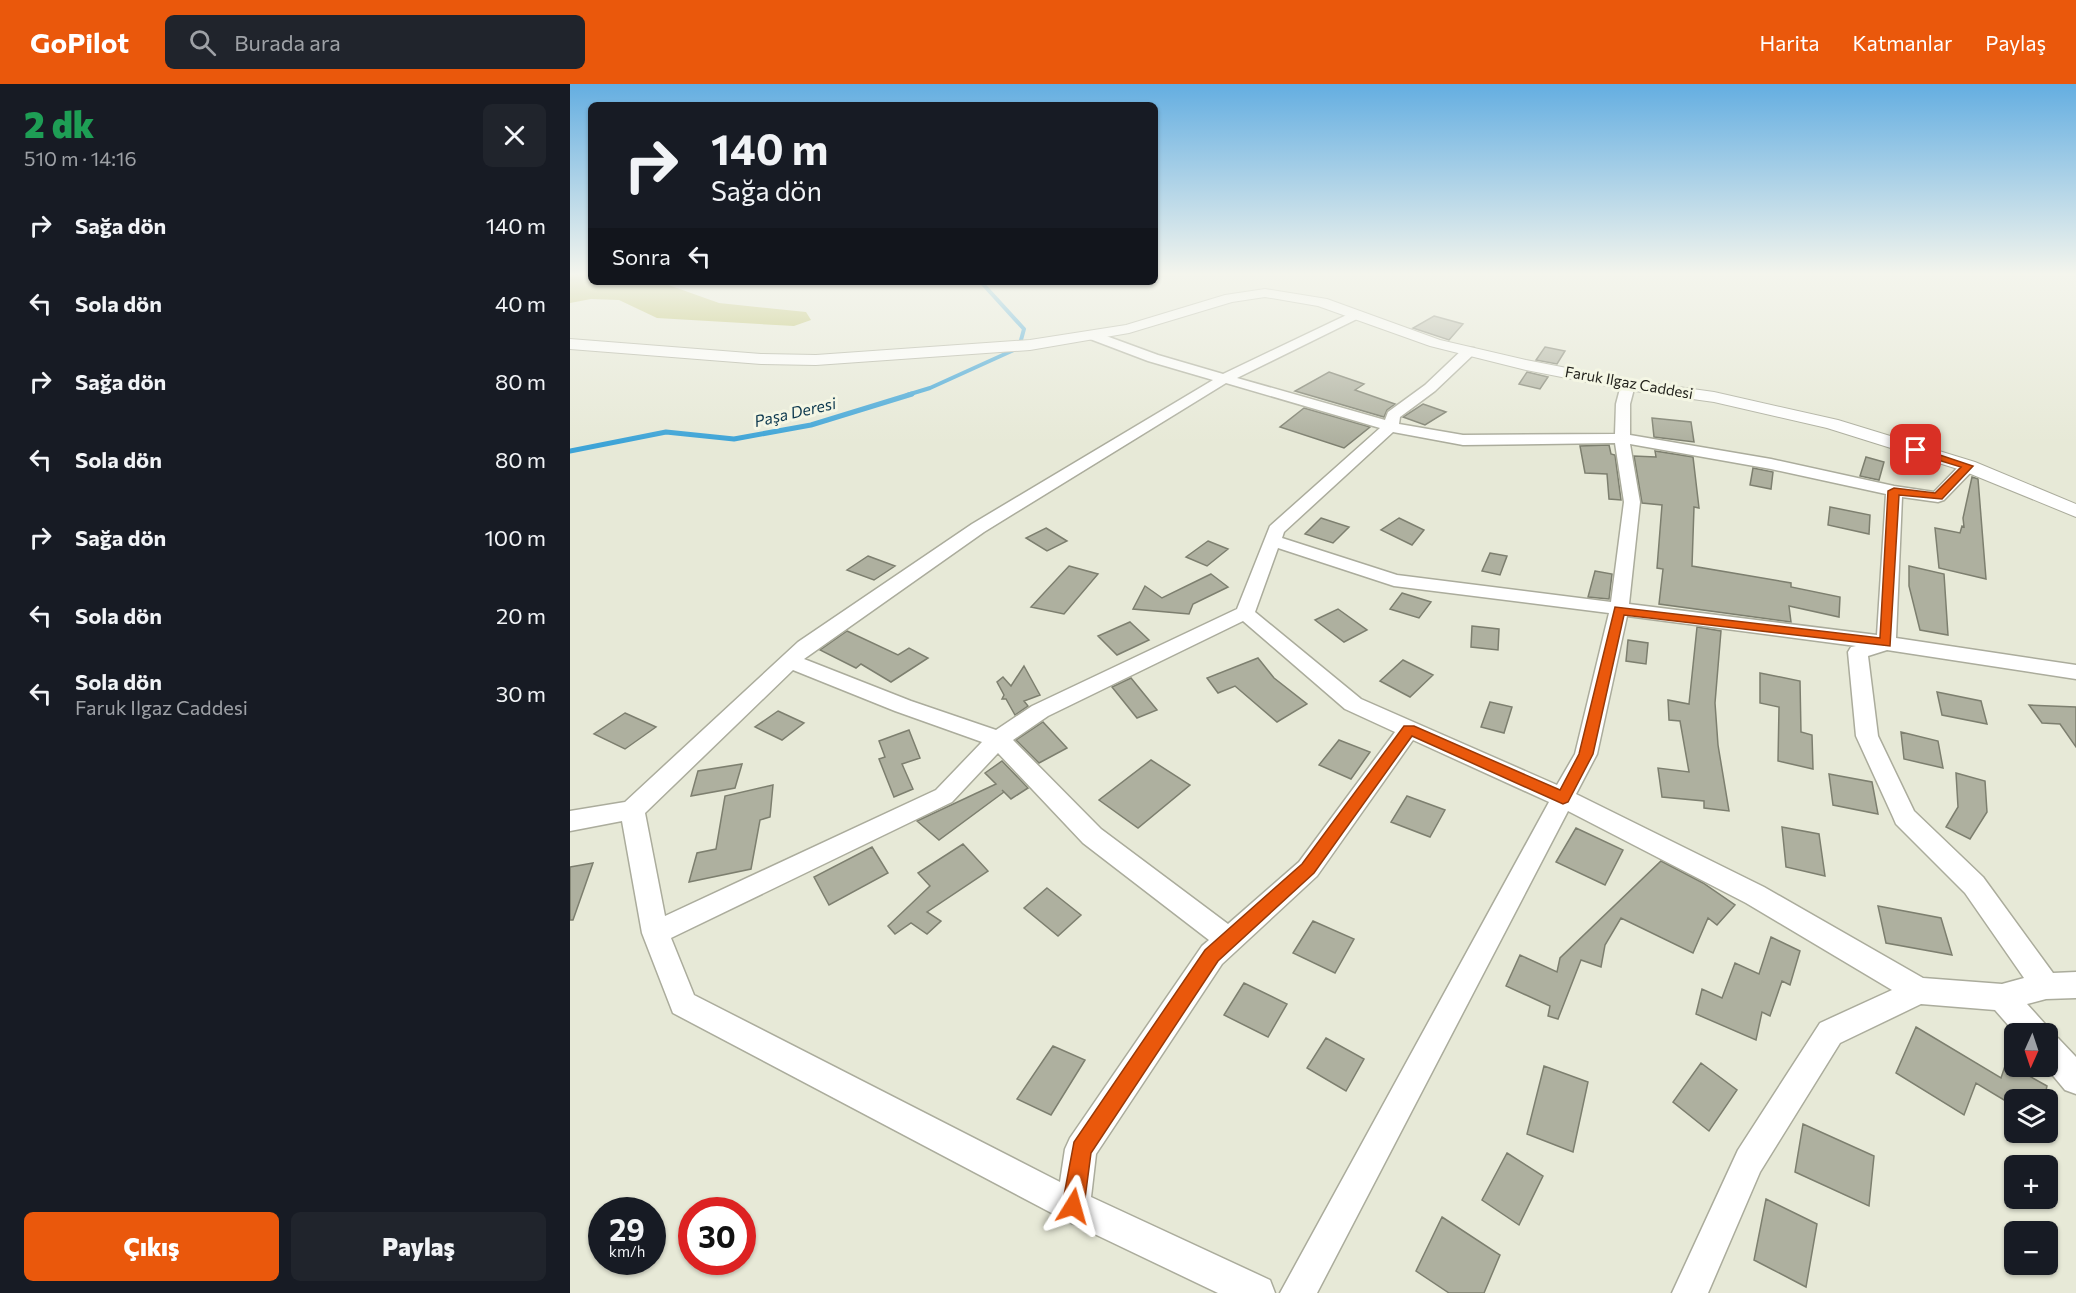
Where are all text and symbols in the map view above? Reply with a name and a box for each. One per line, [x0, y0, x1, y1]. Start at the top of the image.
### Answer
search box [165, 15, 585, 69]
text: GoPilot [30, 25, 129, 59]
icon: search [186, 26, 219, 59]
text: Burada ara [234, 29, 341, 56]
text: Harita [1759, 30, 1820, 55]
text: Katmanlar [1853, 30, 1952, 55]
text: Paylaş [1985, 30, 2046, 55]
text: 2 dk [24, 101, 94, 145]
button: close [483, 104, 546, 167]
text: 140 m [711, 122, 828, 174]
icon: right [612, 126, 690, 204]
text: 510 m · 14:16 [24, 146, 137, 170]
text: Sağa dön [711, 174, 822, 207]
icon: right [24, 209, 57, 242]
text: Sağa dön [75, 212, 166, 239]
text: 140 m [486, 212, 546, 239]
icon: left [683, 240, 716, 273]
text: Sonra [612, 243, 671, 270]
icon: left [24, 287, 57, 320]
text: Sola dön [75, 290, 162, 317]
text: 40 m [495, 290, 546, 317]
street label: Faruk Ilgaz Caddesi [1564, 362, 1695, 402]
icon: right [24, 365, 57, 398]
text: Sağa dön [75, 368, 166, 395]
text: 80 m [495, 368, 546, 395]
water label: Paşa Deresi [752, 393, 838, 430]
pin [1890, 424, 1941, 475]
icon: arrive [1899, 433, 1932, 466]
icon: left [24, 443, 57, 476]
text: Sola dön [75, 446, 162, 473]
text: 80 m [495, 446, 546, 473]
icon: right [24, 521, 57, 554]
text: Sağa dön [75, 524, 166, 551]
text: 100 m [484, 524, 546, 551]
icon: left [24, 599, 57, 632]
text: Sola dön [75, 602, 162, 629]
text: 20 m [496, 602, 546, 629]
text: Sola dön [75, 668, 162, 695]
icon: left [24, 677, 57, 710]
text: 30 m [496, 680, 546, 707]
text: Faruk Ilgaz Caddesi [75, 695, 248, 719]
north arrow [2004, 1023, 2058, 1077]
map controls [2004, 1023, 2058, 1275]
button: layers [2004, 1089, 2058, 1143]
button: + [2004, 1155, 2058, 1209]
position arrow [1041, 1174, 1105, 1238]
speed limit sign: 30 [678, 1197, 756, 1275]
text: 29 [609, 1210, 645, 1247]
button: Çıkış [24, 1212, 279, 1281]
button: Paylaş [291, 1212, 546, 1281]
button: − [2004, 1221, 2058, 1275]
text: km/h [609, 1242, 645, 1260]

